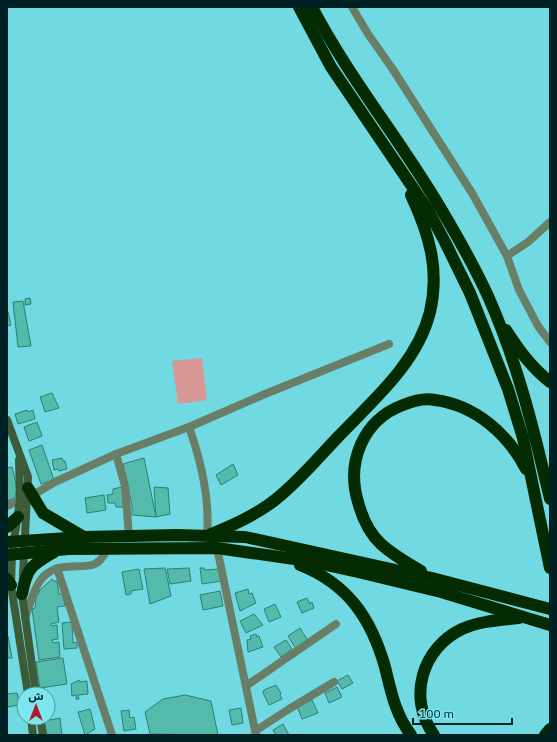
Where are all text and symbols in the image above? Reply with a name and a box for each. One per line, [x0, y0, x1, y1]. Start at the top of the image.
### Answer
north arrow [16, 686, 56, 726]
text: ش [28, 689, 44, 703]
scale bar [413, 700, 512, 726]
text: 100 m [419, 706, 454, 721]

